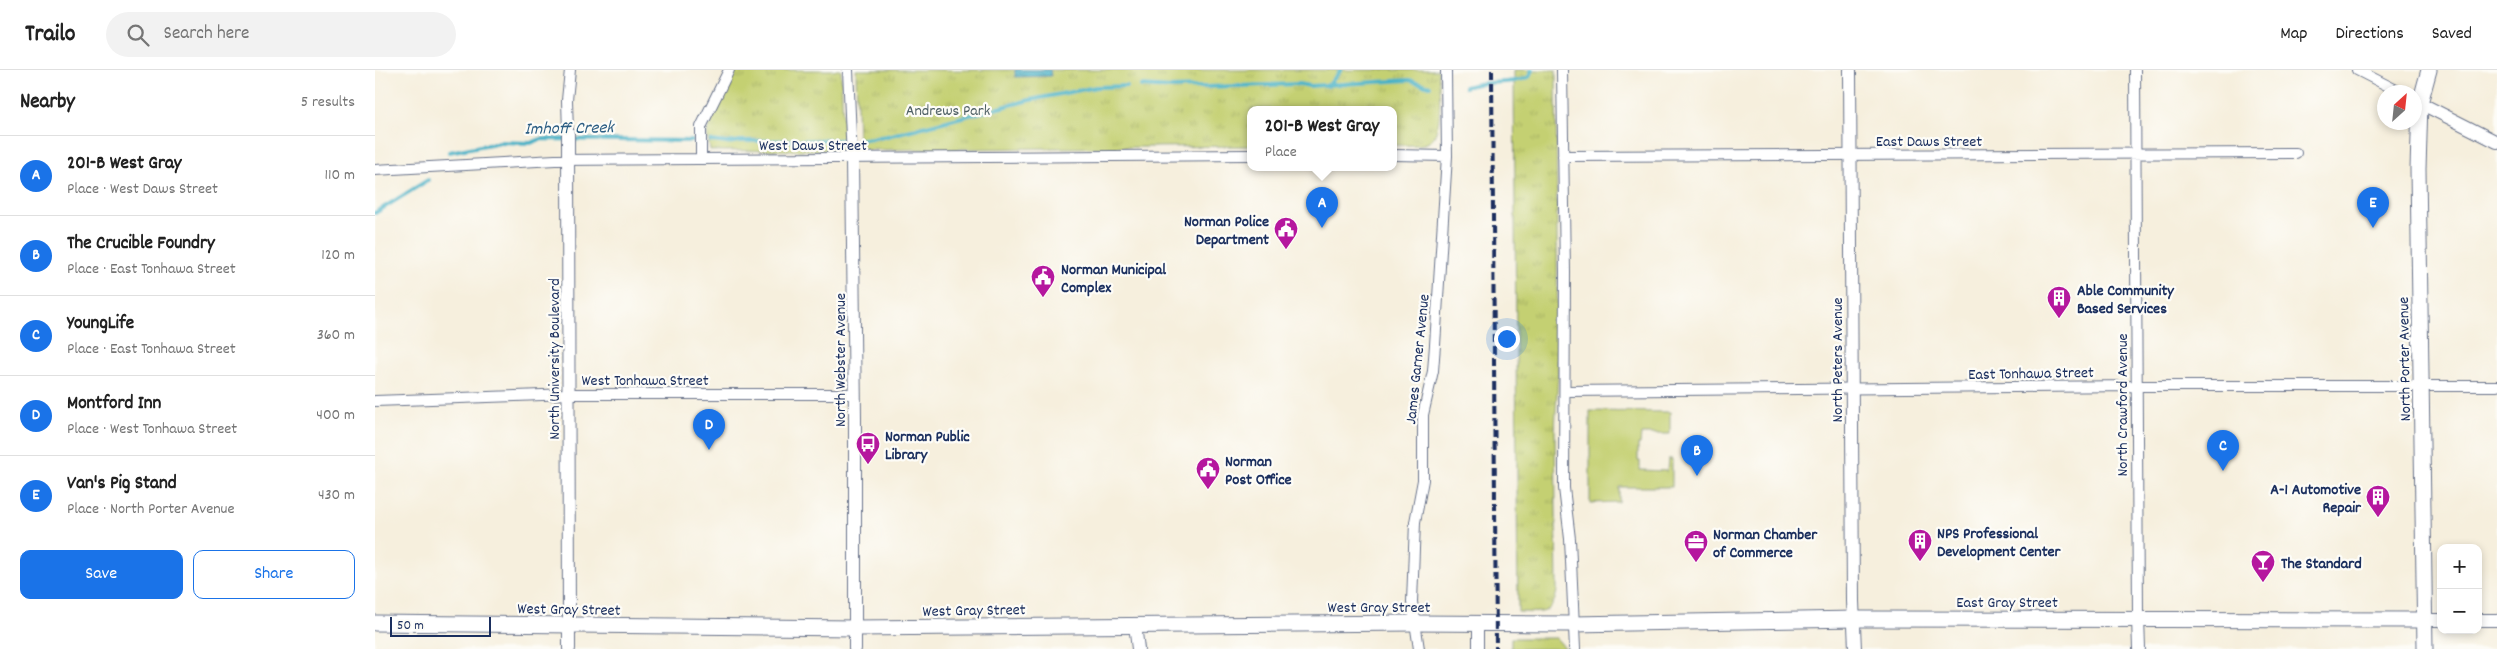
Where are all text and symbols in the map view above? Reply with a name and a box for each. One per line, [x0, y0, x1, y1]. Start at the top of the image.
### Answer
search box [106, 12, 456, 57]
text: Trailo [25, 18, 76, 52]
icon: search [124, 21, 152, 49]
text: Search here [164, 21, 249, 48]
text: Map [2280, 22, 2307, 47]
text: Directions [2335, 22, 2404, 47]
text: Saved [2432, 22, 2472, 47]
north arrow [2377, 85, 2422, 130]
text: Nearby [20, 88, 75, 118]
text: 5 results [301, 91, 355, 114]
park label: Andrews Park [906, 100, 990, 123]
popup [1247, 106, 1397, 171]
text: 201-B West Gray [1265, 114, 1379, 141]
water label: Imhoff Creek [524, 116, 616, 143]
street label: East Daws Street [1876, 131, 1982, 154]
street label: West Daws Street [759, 135, 867, 158]
text: Place [1265, 141, 1297, 164]
text: 201-B West Gray [67, 151, 182, 178]
text: A [32, 164, 40, 187]
text: 110 m [325, 164, 355, 187]
text: Place · West Daws Street [67, 178, 218, 201]
pin: A [1306, 187, 1338, 228]
pin: E [2357, 187, 2389, 228]
place label: Norman Police Department [1184, 211, 1269, 252]
public building icon: Norman Police Department [1273, 216, 1299, 250]
text: The Crucible Foundry [67, 231, 215, 258]
text: B [32, 244, 40, 267]
text: 120 m [321, 244, 355, 267]
text: Place · East Tonhawa Street [67, 258, 236, 281]
place label: Norman Municipal Complex [1061, 259, 1166, 300]
public building icon: Norman Municipal Complex [1030, 264, 1056, 298]
street label: North University Boulevard [544, 278, 567, 440]
place label: Able Community Based Services [2077, 280, 2175, 321]
building icon: Able Community Based Services [2046, 285, 2072, 319]
street label: North Webster Avenue [830, 293, 853, 427]
street label: James Garner Avenue [1400, 293, 1437, 426]
street label: North Peters Avenue [1827, 297, 1850, 423]
street label: North Porter Avenue [2393, 297, 2418, 421]
text: YoungLife [67, 311, 134, 338]
text: C [32, 324, 40, 347]
text: 360 m [317, 324, 355, 347]
your location [1494, 326, 1520, 352]
street label: North Crawford Avenue [2112, 333, 2135, 477]
text: Place · East Tonhawa Street [67, 338, 236, 361]
street label: East Tonhawa Street [1968, 362, 2094, 387]
street label: West Tonhawa Street [581, 370, 709, 393]
text: Montford Inn [67, 391, 161, 418]
text: D [32, 404, 40, 427]
text: 400 m [316, 404, 355, 427]
pin: D [693, 409, 725, 450]
text: Place · West Tonhawa Street [67, 418, 237, 441]
place label: Norman Public Library [885, 426, 970, 467]
pin: C [2207, 430, 2239, 471]
bus stop icon: Norman Public Library [855, 431, 881, 465]
pin: B [1681, 435, 1713, 476]
place label: Norman Post Office [1225, 451, 1292, 492]
public building icon: Norman Post Office [1195, 456, 1221, 490]
text: Van's Pig Stand [67, 471, 177, 498]
place label: A-1 Automotive Repair [2270, 479, 2362, 520]
text: E [32, 484, 40, 507]
text: 430 m [318, 484, 355, 507]
building icon: A-1 Automotive Repair [2365, 484, 2391, 518]
text: Place · North Porter Avenue [67, 498, 235, 521]
place label: NPS Professional Development Center [1937, 523, 2062, 564]
place label: Norman Chamber of Commerce [1713, 524, 1818, 565]
building icon: NPS Professional Development Center [1907, 528, 1933, 562]
office icon: Norman Chamber of Commerce [1683, 529, 1709, 563]
map controls [2437, 544, 2482, 634]
button: + [2437, 544, 2482, 589]
bar icon: The Standard [2250, 549, 2276, 583]
button: Save [20, 550, 183, 599]
button: Share [193, 550, 355, 599]
place label: The Standard [2281, 553, 2362, 576]
button: − [2437, 589, 2482, 634]
street label: East Gray Street [1956, 592, 2058, 615]
street label: West Gray Street [1327, 597, 1431, 620]
street label: West Gray Street [517, 598, 621, 623]
street label: West Gray Street [922, 599, 1026, 624]
scale bar [390, 614, 491, 637]
text: 50 m [397, 616, 424, 636]

